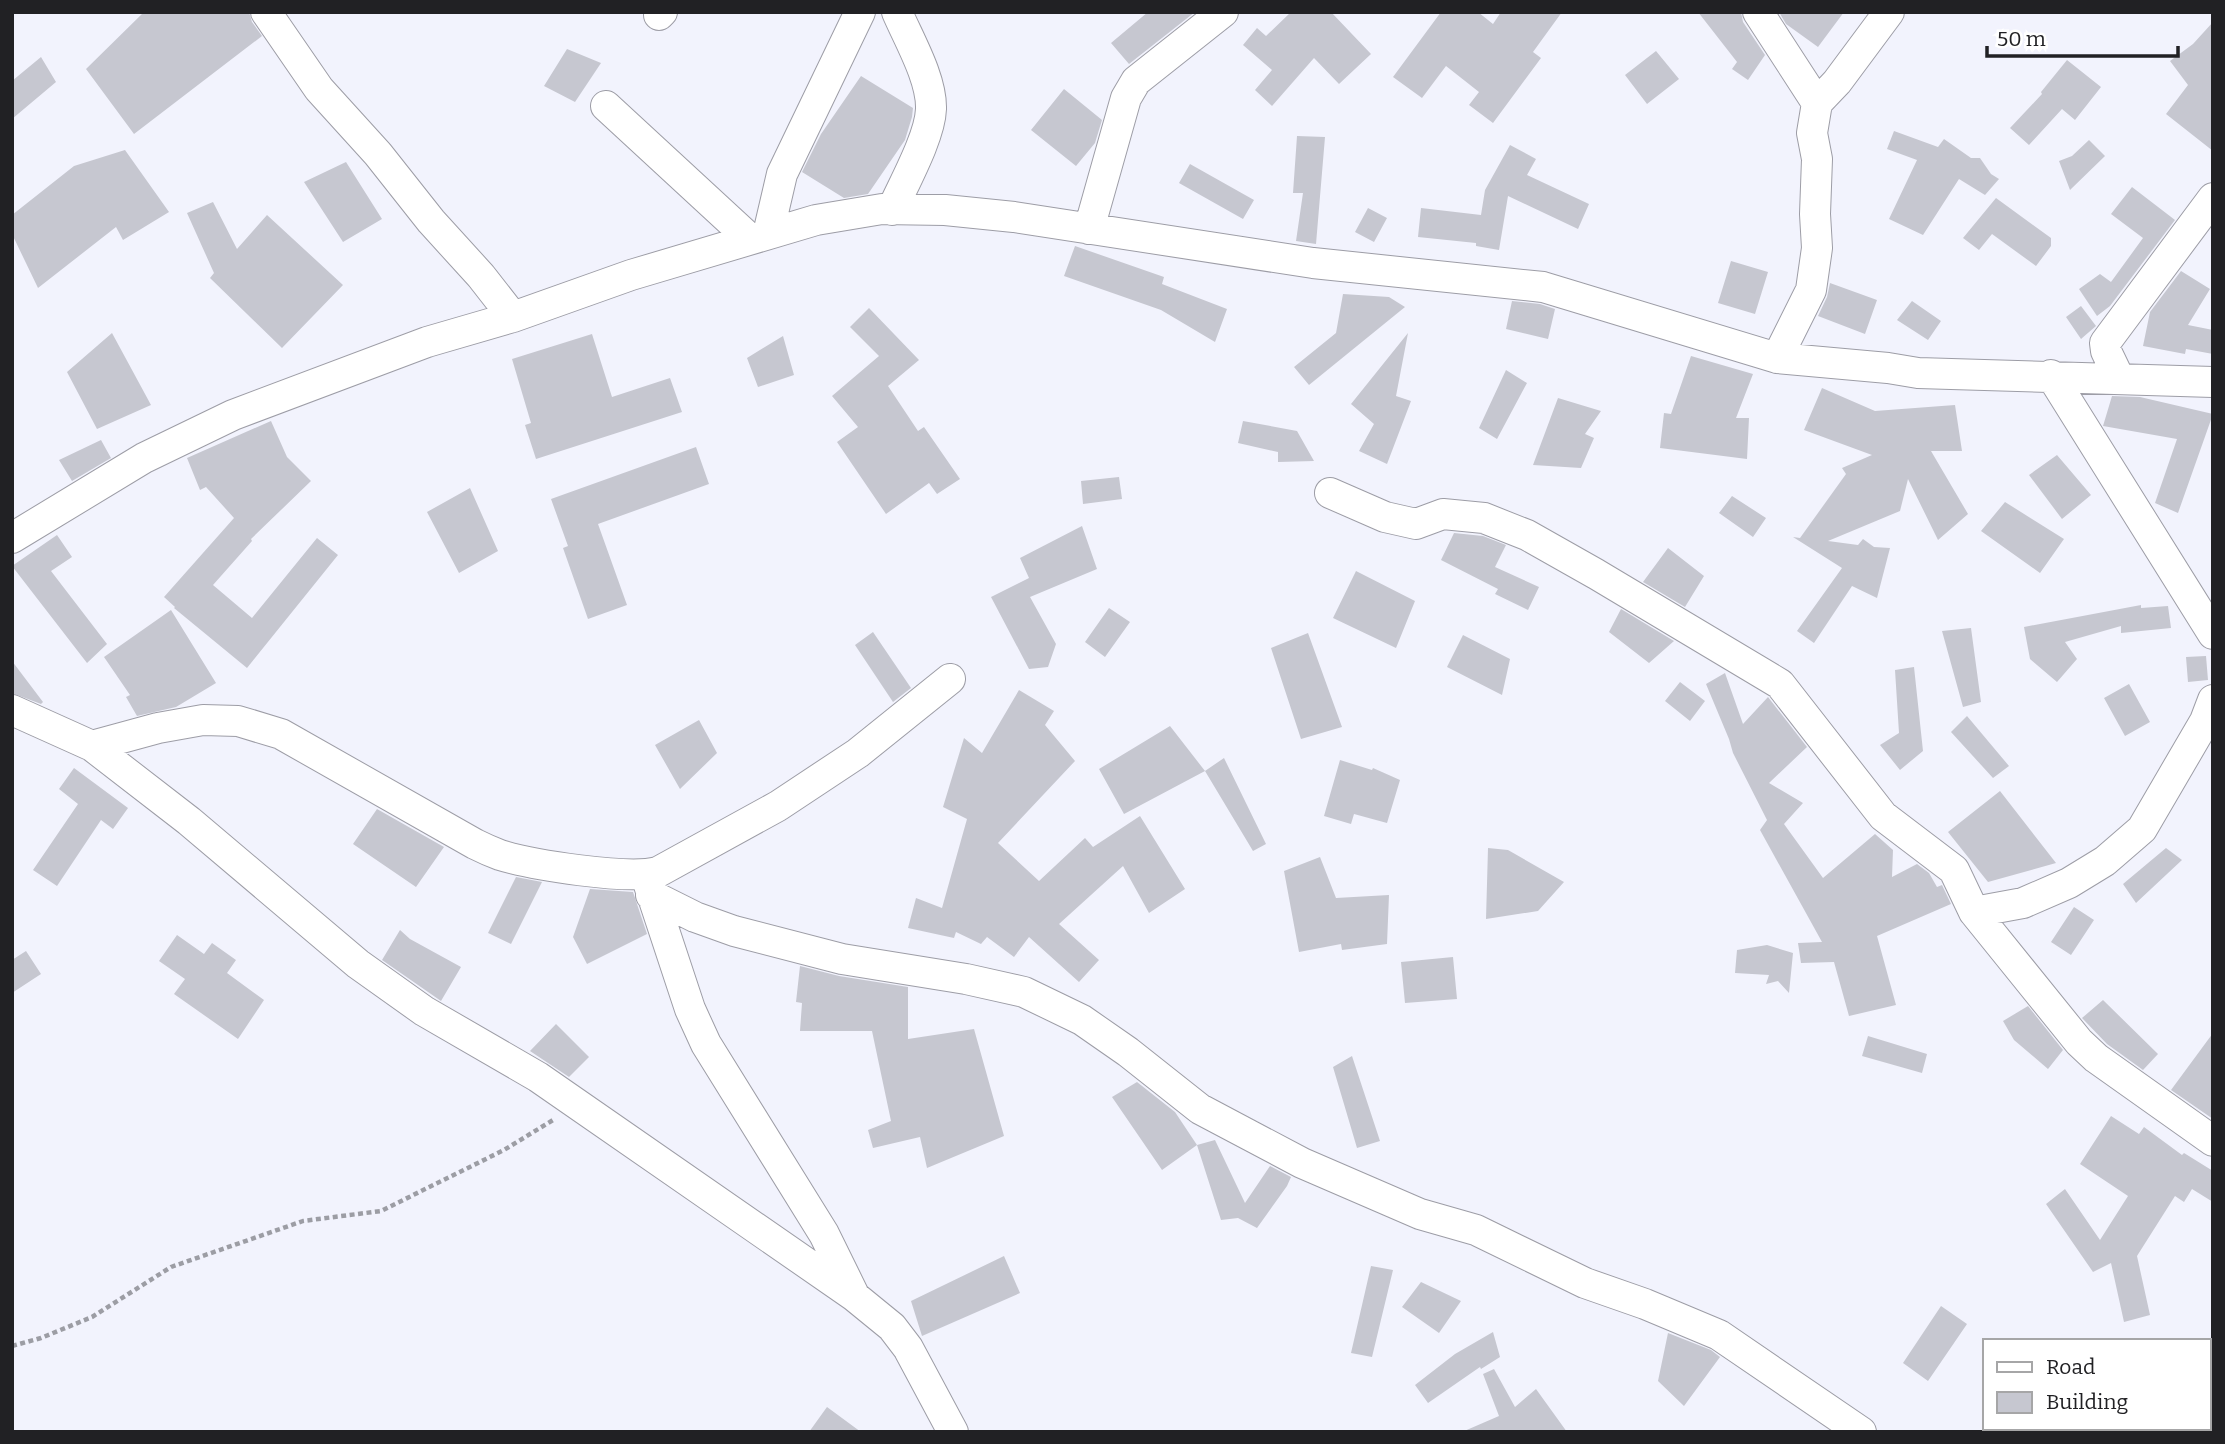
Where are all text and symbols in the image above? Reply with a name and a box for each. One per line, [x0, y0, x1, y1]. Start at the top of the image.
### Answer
scale bar [1987, 14, 2178, 58]
text: 50 m [1997, 26, 2046, 52]
legend [1983, 1339, 2211, 1430]
text: Road [2046, 1354, 2095, 1380]
text: Building [2046, 1389, 2129, 1415]

